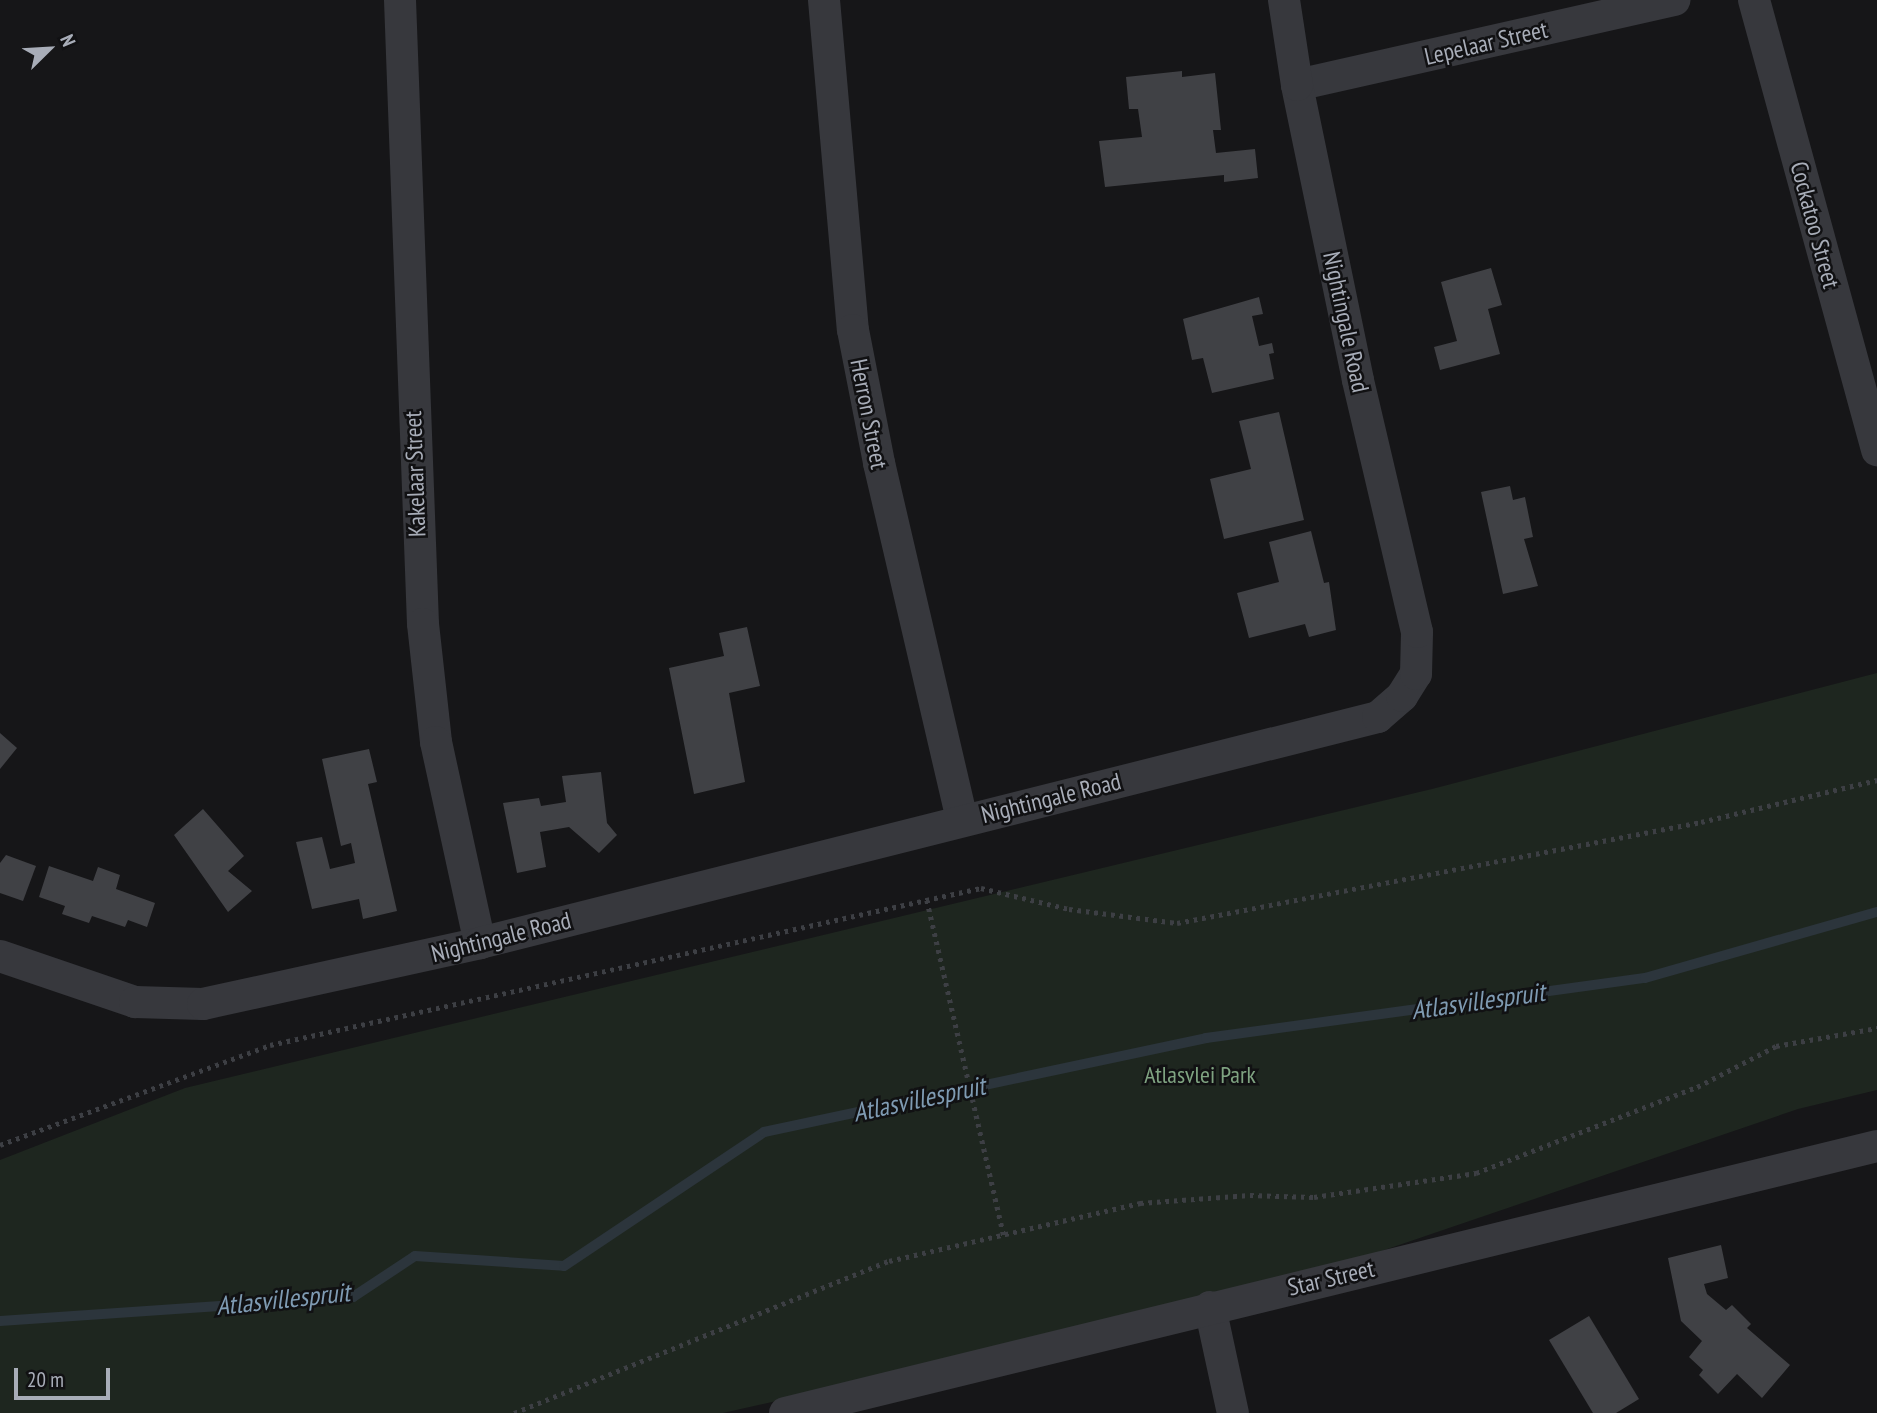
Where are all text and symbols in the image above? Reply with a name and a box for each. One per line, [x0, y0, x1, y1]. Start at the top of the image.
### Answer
north arrow [14, 14, 84, 84]
street label: Lepelaar Street [1422, 15, 1550, 71]
text: N [55, 31, 81, 50]
street label: Cockatoo Street [1784, 158, 1846, 292]
street label: Nightingale Road [1317, 249, 1375, 395]
street label: Herron Street [844, 356, 894, 472]
street label: Kakelaar Street [398, 411, 432, 537]
street label: Nightingale Road [978, 767, 1124, 829]
street label: Nightingale Road [428, 906, 574, 968]
water label: Atlasvillespruit [1409, 976, 1547, 1026]
park label: Atlasvlei Park [1144, 1061, 1256, 1089]
water label: Atlasvillespruit [850, 1070, 988, 1128]
street label: Star Street [1285, 1254, 1377, 1302]
water label: Atlasvillespruit [215, 1276, 351, 1322]
scale bar [18, 1354, 114, 1398]
text: 20 m [27, 1366, 64, 1393]

